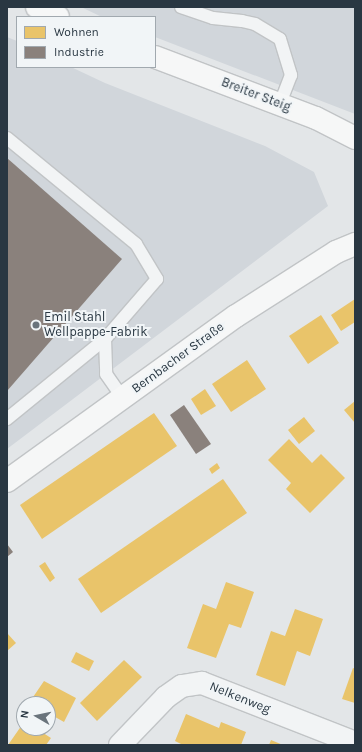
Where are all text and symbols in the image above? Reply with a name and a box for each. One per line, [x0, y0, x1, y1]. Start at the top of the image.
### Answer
legend [16, 16, 156, 68]
text: Wohnen [54, 25, 99, 39]
text: Industrie [54, 45, 104, 59]
street label: Breiter Steig [219, 75, 293, 115]
place label: Emil Stahl Wellpappe-Fabrik [44, 310, 148, 341]
street label: Bernbacher Straße [129, 319, 227, 397]
marker: Emil Stahl Wellpappe-Fabrik [31, 320, 41, 330]
street label: Nelkenweg [207, 679, 273, 717]
north arrow [16, 696, 56, 736]
text: N [18, 709, 32, 719]

